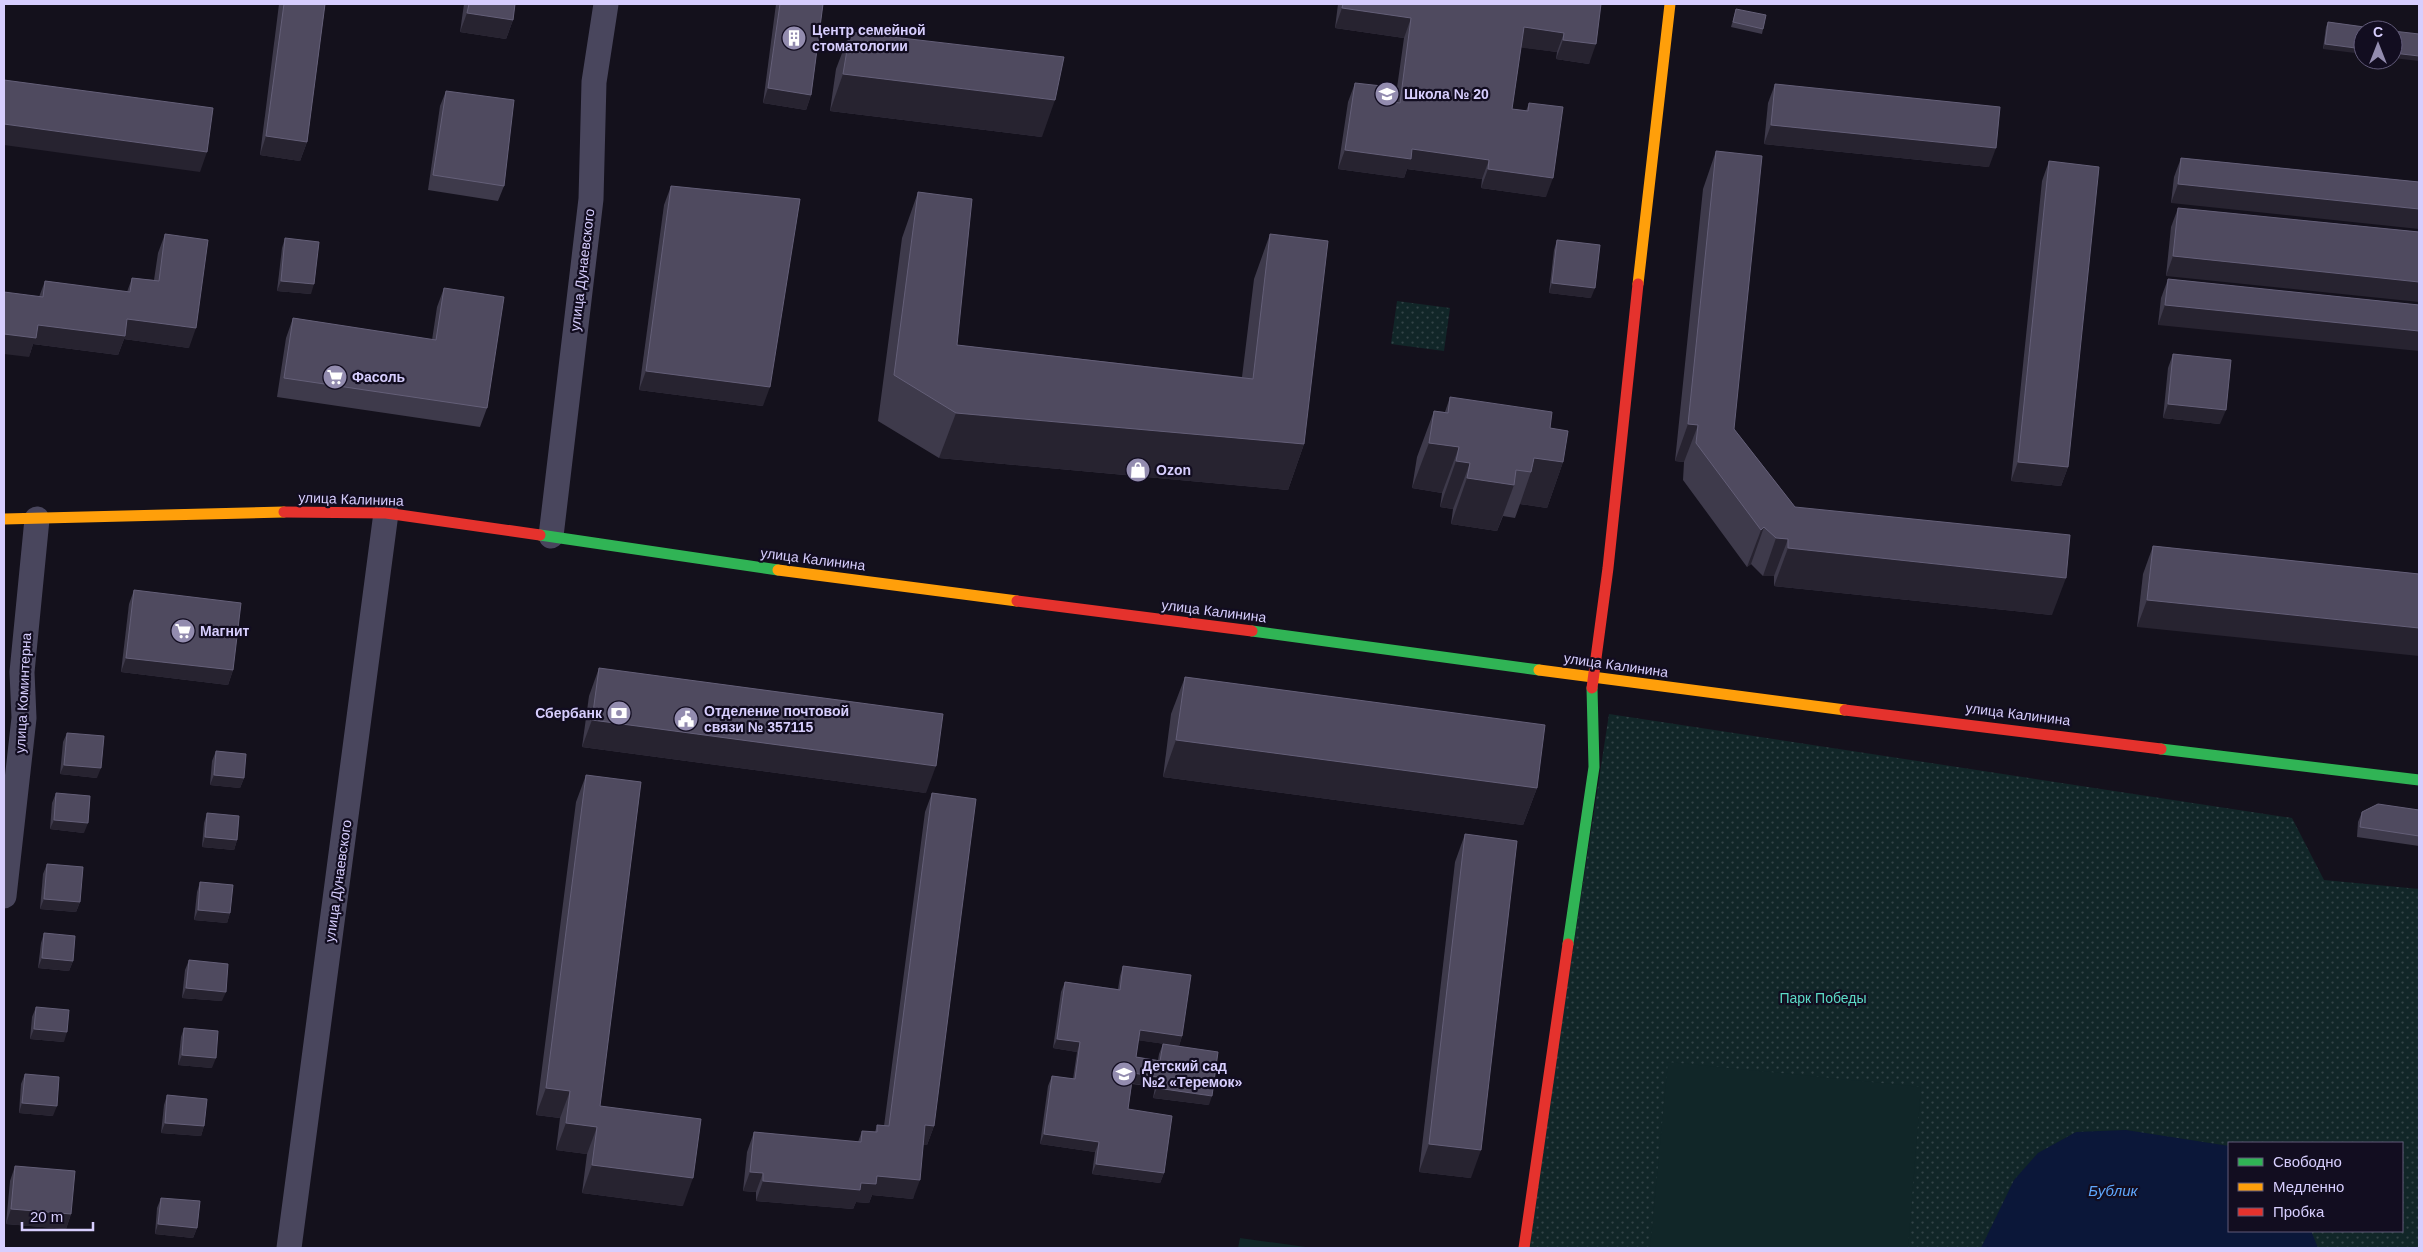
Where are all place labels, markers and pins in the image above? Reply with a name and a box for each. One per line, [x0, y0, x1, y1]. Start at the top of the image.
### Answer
place label: Центр cемейной cтоматологии [812, 22, 926, 54]
building icon: Центр cемейной cтоматологии [781, 25, 807, 51]
school or university icon: Школа № 20 [1374, 81, 1400, 107]
place label: Школа № 20 [1404, 86, 1489, 102]
supermarket icon: Фасоль [322, 364, 348, 390]
place label: Фасоль [352, 369, 406, 385]
shop icon: Ozon [1125, 457, 1151, 483]
place label: Ozon [1156, 462, 1191, 478]
supermarket icon: Магнит [170, 618, 196, 644]
place label: Магнит [200, 623, 250, 639]
bank icon: Сбербанк [606, 700, 632, 726]
place label: Отделение почтовой связи № 357115 [704, 703, 849, 735]
place label: Сбербанк [535, 705, 603, 721]
public building icon: Отделение почтовой связи № 357115 [673, 706, 699, 732]
place label: Детский сад №2 «Теремок» [1142, 1058, 1243, 1090]
school or university icon: Детский сад №2 «Теремок» [1111, 1061, 1137, 1087]

